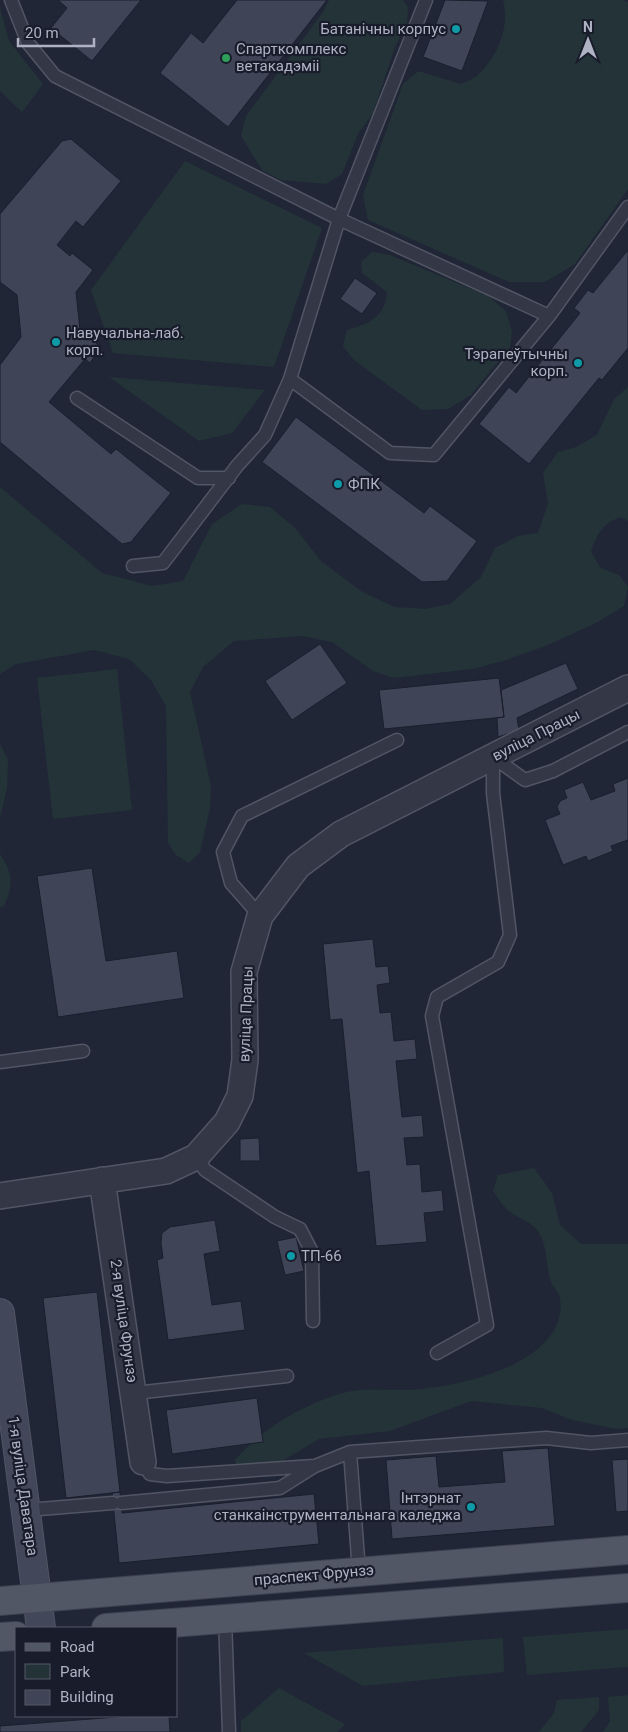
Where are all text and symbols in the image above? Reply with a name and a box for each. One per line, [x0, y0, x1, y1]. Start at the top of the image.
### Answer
scale bar [18, 15, 94, 47]
north arrow [563, 15, 613, 65]
text: N [583, 19, 593, 35]
place label: Батанічны корпус [320, 20, 446, 38]
marker: Батанічны корпус [450, 23, 462, 35]
text: 20 m [25, 24, 59, 42]
place label: Спарткомплекс ветакадэміі [236, 40, 347, 75]
marker: Спарткомплекс ветакадэміі [220, 52, 232, 64]
place label: Навучальна-лаб. корп. [66, 324, 184, 359]
marker: Навучальна-лаб. корп. [50, 336, 62, 348]
place label: Тэрапеўтычны корп. [464, 345, 568, 380]
marker: Тэрапеўтычны корп. [572, 357, 584, 369]
place label: ФПК [348, 475, 380, 493]
marker: ФПК [332, 478, 344, 490]
street label: вуліца Працы [489, 705, 583, 765]
street label: вуліца Працы [235, 966, 257, 1062]
place label: ТП-66 [301, 1247, 342, 1265]
marker: ТП-66 [285, 1250, 297, 1262]
street label: 2-я вуліца Фрунзэ [106, 1258, 142, 1384]
street label: 1-я вуліца Даватара [4, 1415, 42, 1557]
place label: Інтэрнат станкаінструментальнага каледжа [214, 1489, 461, 1524]
marker: Інтэрнат станкаінструментальнага каледжа [465, 1501, 477, 1513]
street label: праспект Фрунзэ [253, 1561, 375, 1589]
legend [15, 1627, 178, 1717]
text: Road [60, 1638, 94, 1656]
text: Park [60, 1663, 91, 1681]
text: Building [60, 1688, 114, 1706]

